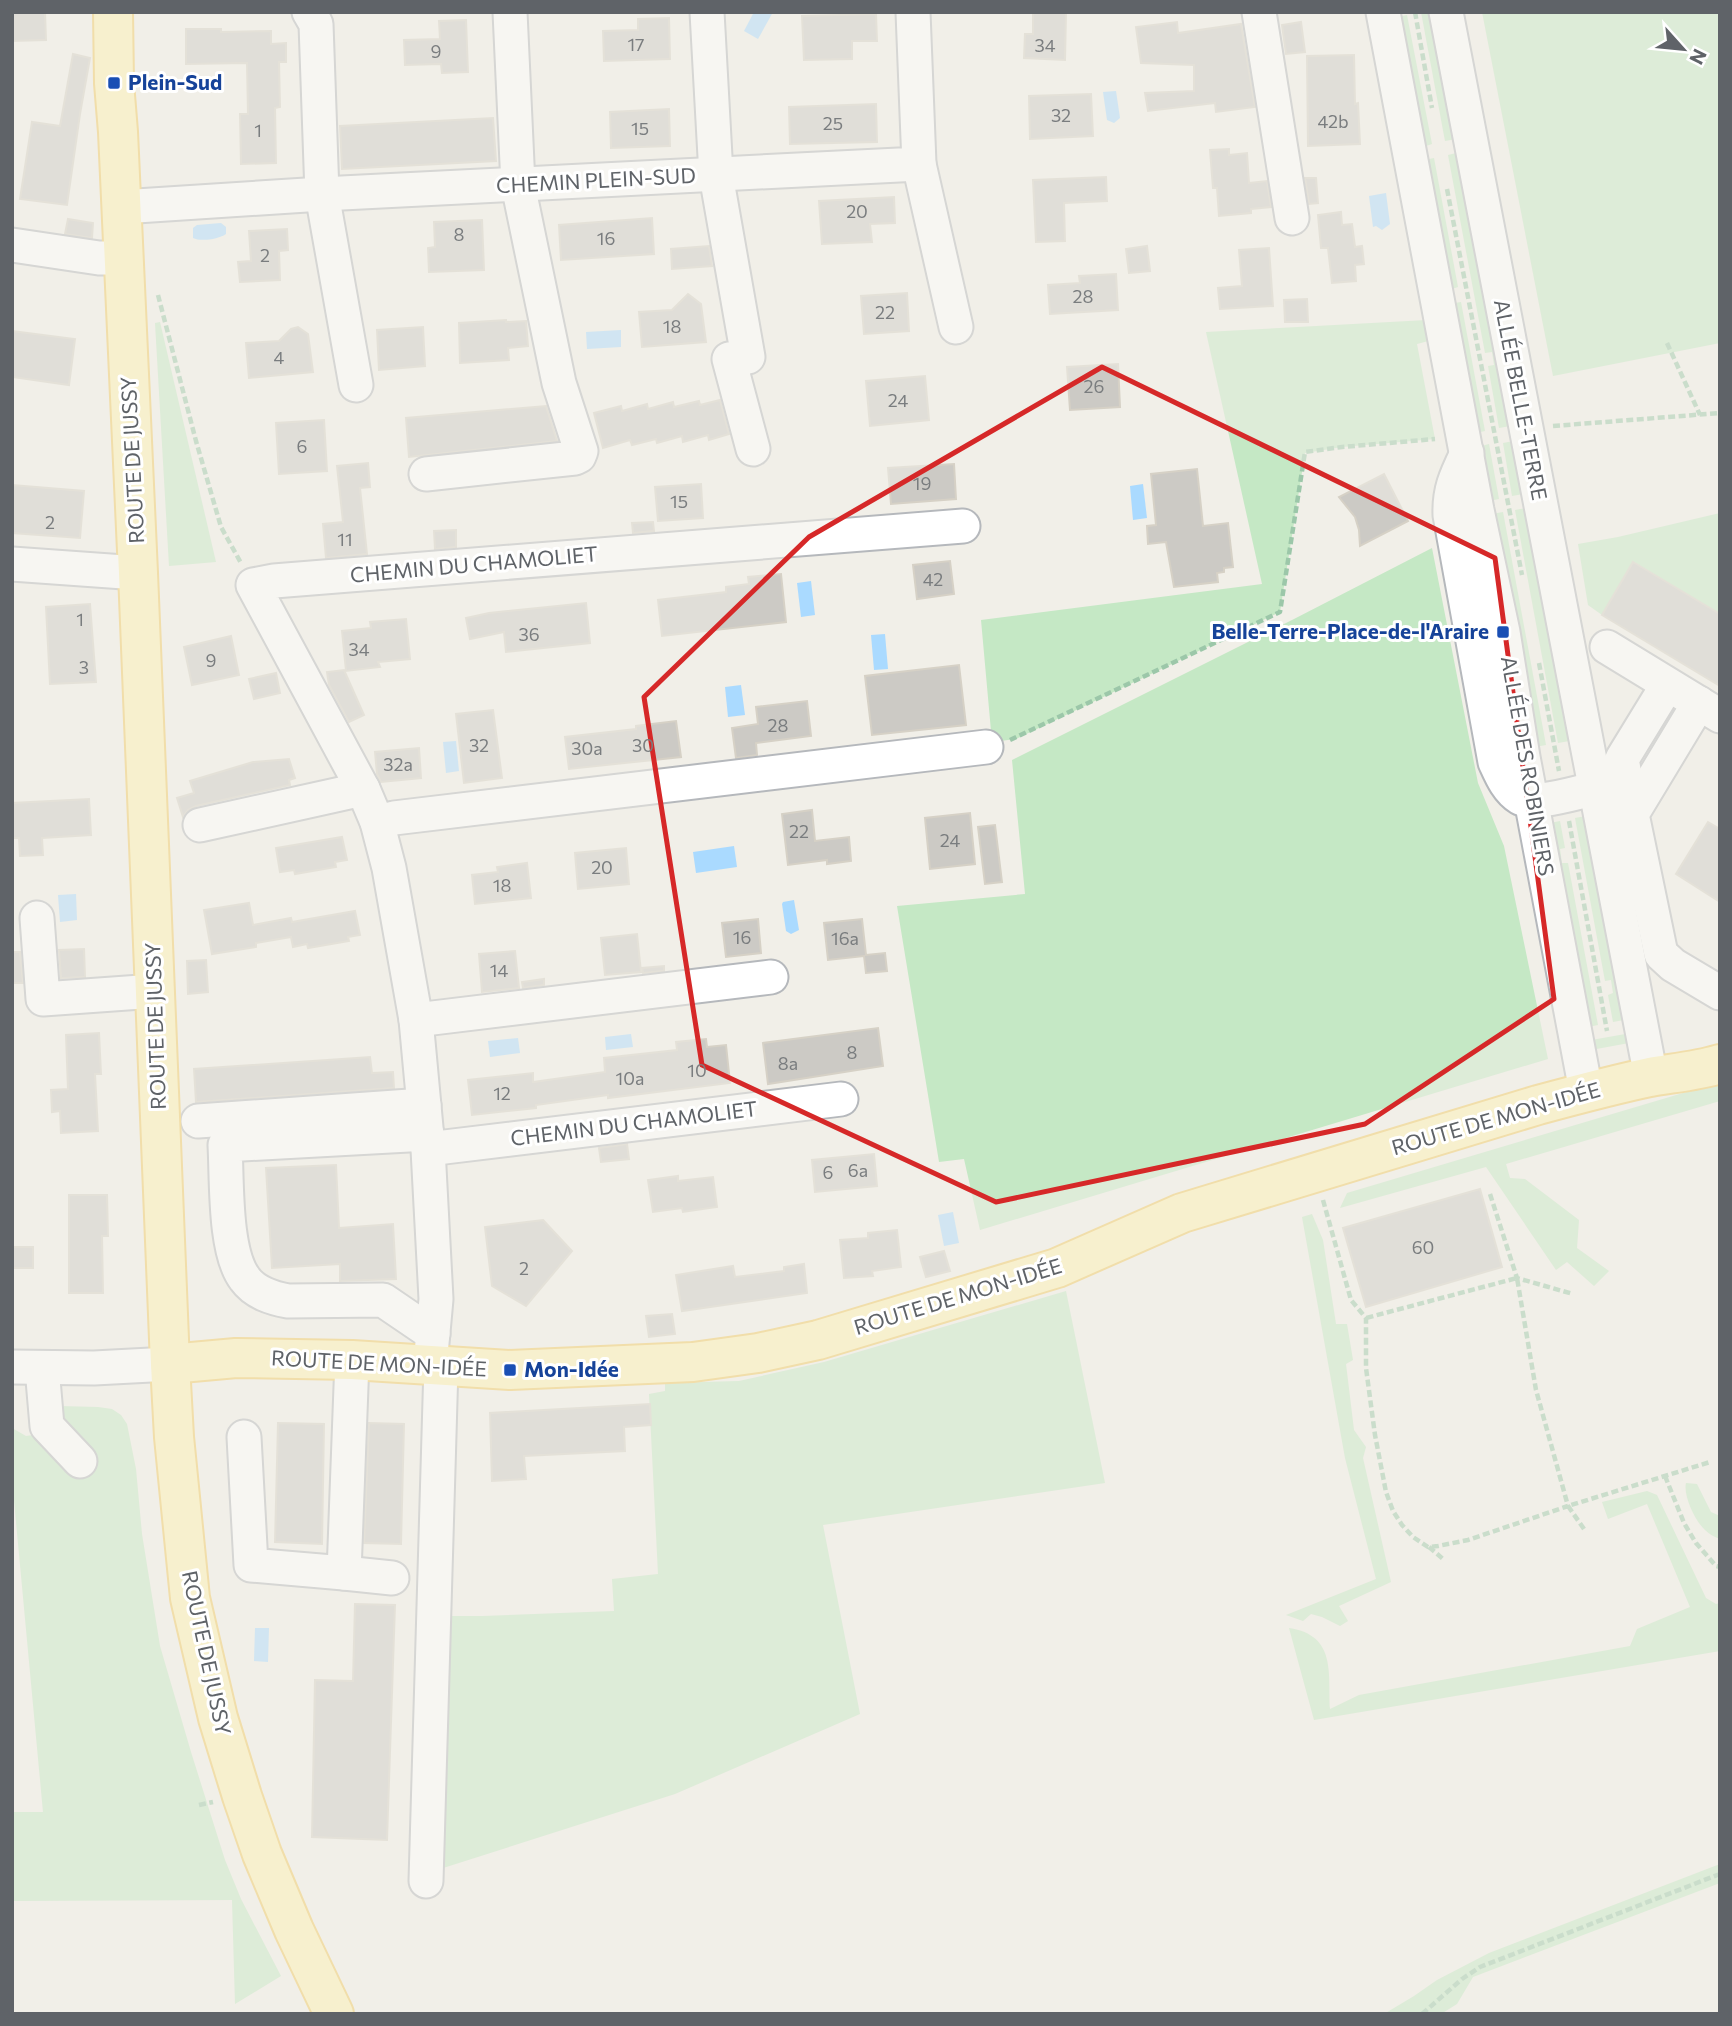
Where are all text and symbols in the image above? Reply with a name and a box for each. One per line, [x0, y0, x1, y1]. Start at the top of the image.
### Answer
north arrow [1648, 14, 1718, 84]
house number: 17 [627, 33, 645, 55]
house number: 34 [1034, 34, 1056, 56]
house number: 9 [431, 40, 441, 62]
text: N [1685, 45, 1712, 69]
place label: Plein-Sud [128, 69, 222, 94]
marker: Plein-Sud [106, 75, 122, 91]
house number: 32 [1051, 104, 1071, 126]
house number: 42b [1317, 110, 1349, 132]
house number: 25 [823, 112, 843, 134]
house number: 15 [631, 117, 649, 139]
house number: 1 [254, 119, 262, 141]
street label: CHEMIN PLEIN-SUD [496, 162, 696, 197]
house number: 20 [846, 200, 868, 222]
house number: 8 [454, 223, 465, 245]
house number: 16 [597, 227, 615, 249]
house number: 2 [260, 244, 270, 266]
house number: 28 [1073, 285, 1094, 307]
street label: ALLÉE BELLE-TERRE [1490, 297, 1553, 502]
house number: 22 [875, 301, 895, 323]
house number: 18 [663, 315, 681, 337]
house number: 4 [274, 346, 285, 368]
house number: 26 [1084, 375, 1104, 397]
street label: ROUTE DE JUSSY [115, 376, 148, 544]
house number: 24 [888, 389, 908, 411]
house number: 6 [297, 435, 307, 457]
house number: 19 [913, 472, 931, 494]
house number: 15 [670, 490, 688, 512]
house number: 2 [45, 511, 55, 533]
house number: 11 [337, 528, 353, 550]
street label: CHEMIN DU CHAMOLIET [349, 540, 599, 587]
house number: 42 [923, 568, 943, 590]
house number: 1 [76, 608, 84, 630]
place label: Belle-Terre-Place-de-l'Araire [1211, 618, 1489, 643]
house number: 36 [518, 623, 540, 645]
marker: Belle-Terre-Place-de-l'Araire [1495, 624, 1511, 640]
house number: 34 [348, 638, 370, 660]
house number: 9 [206, 649, 216, 671]
street label: ALLÉE DES ROBINIERS [1497, 654, 1560, 878]
house number: 3 [79, 656, 89, 678]
house number: 28 [768, 714, 789, 736]
house number: 32 [469, 734, 489, 756]
house number: 30 [632, 734, 654, 756]
house number: 30a [571, 737, 603, 759]
house number: 32a [383, 753, 413, 775]
house number: 22 [789, 820, 809, 842]
house number: 24 [940, 829, 960, 851]
house number: 20 [591, 856, 613, 878]
house number: 18 [493, 874, 511, 896]
house number: 16 [733, 926, 751, 948]
house number: 16a [831, 927, 859, 949]
street label: ROUTE DE JUSSY [139, 942, 170, 1110]
house number: 14 [490, 959, 508, 981]
house number: 8 [847, 1041, 858, 1063]
house number: 8a [778, 1052, 798, 1074]
house number: 10 [687, 1059, 707, 1081]
house number: 10a [616, 1067, 644, 1089]
street label: ROUTE DE MON-IDÉE [1388, 1076, 1603, 1159]
house number: 12 [493, 1082, 511, 1104]
street label: CHEMIN DU CHAMOLIET [509, 1095, 759, 1150]
house number: 6a [848, 1159, 868, 1181]
house number: 6 [823, 1161, 833, 1183]
house number: 60 [1412, 1236, 1434, 1258]
street label: ROUTE DE MON-IDÉE [851, 1252, 1064, 1339]
house number: 2 [519, 1257, 529, 1279]
street label: ROUTE DE MON-IDÉE [271, 1344, 488, 1381]
place label: Mon-Idée [524, 1356, 619, 1381]
marker: Mon-Idée [502, 1362, 518, 1378]
street label: ROUTE DE JUSSY [178, 1568, 237, 1737]

